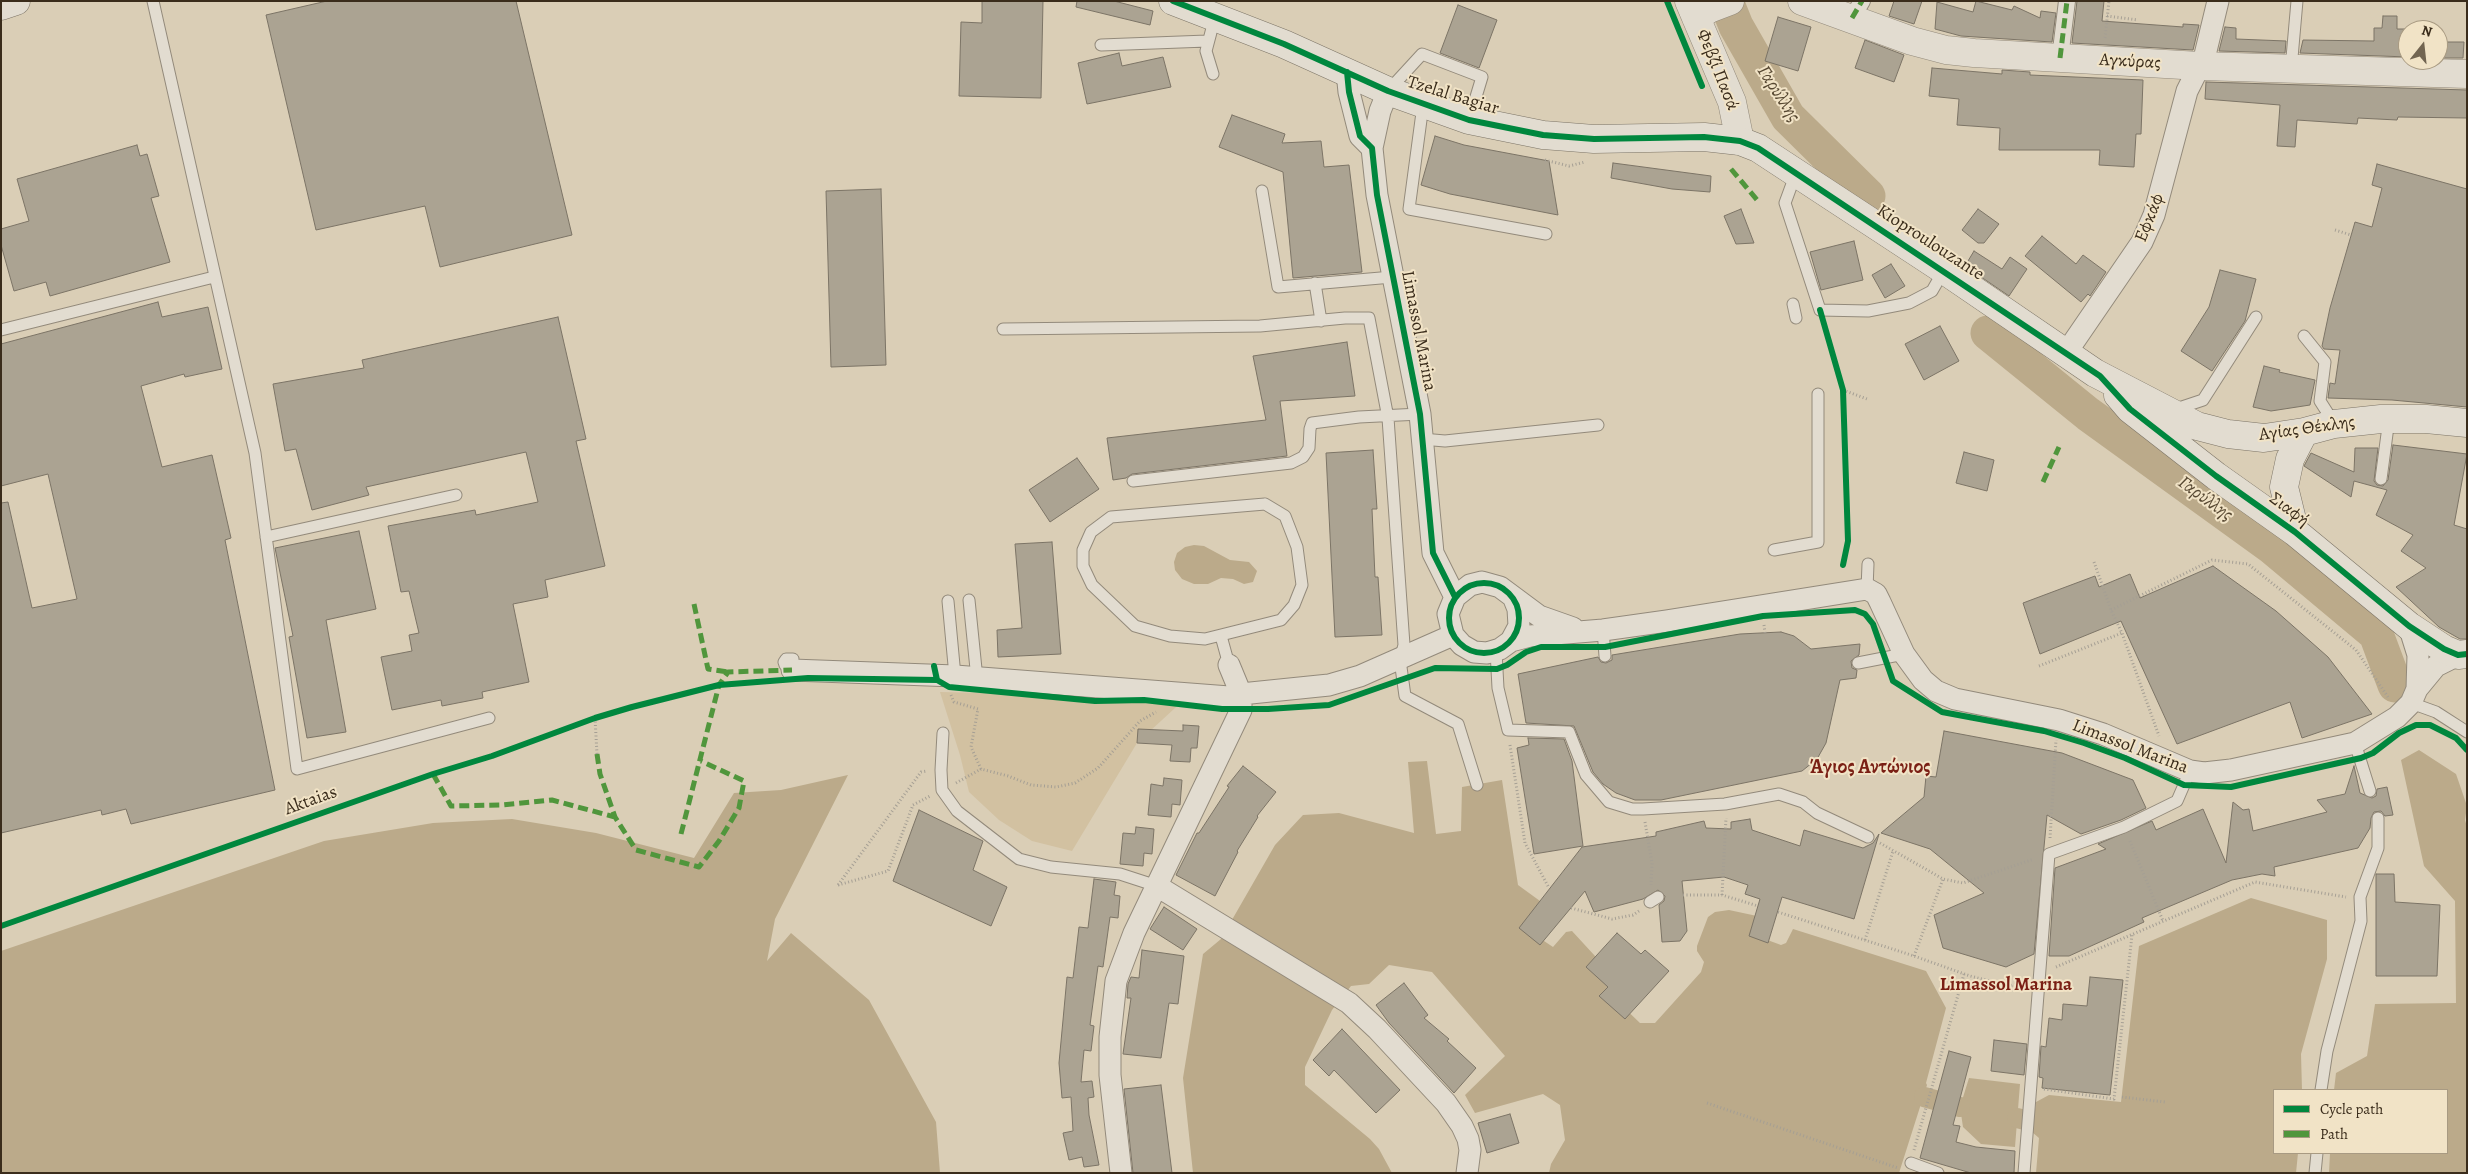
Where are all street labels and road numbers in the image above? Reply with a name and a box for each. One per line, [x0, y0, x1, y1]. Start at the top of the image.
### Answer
street label: Φεβζί Πασά [1691, 26, 1743, 114]
street label: Αγκύρας [2099, 50, 2161, 74]
street label: Tzelal Bagiar [1404, 72, 1502, 120]
street label: Εφκάφ [2131, 191, 2169, 245]
street label: Kioproulouzante [1872, 200, 1988, 286]
street label: Limassol Marina [1396, 269, 1440, 393]
street label: Αγίας Θέκλης [2258, 412, 2356, 446]
street label: Σιαφή [2265, 488, 2313, 532]
street label: Limassol Marina [2069, 715, 2191, 779]
street label: Aktaias [282, 782, 340, 820]

